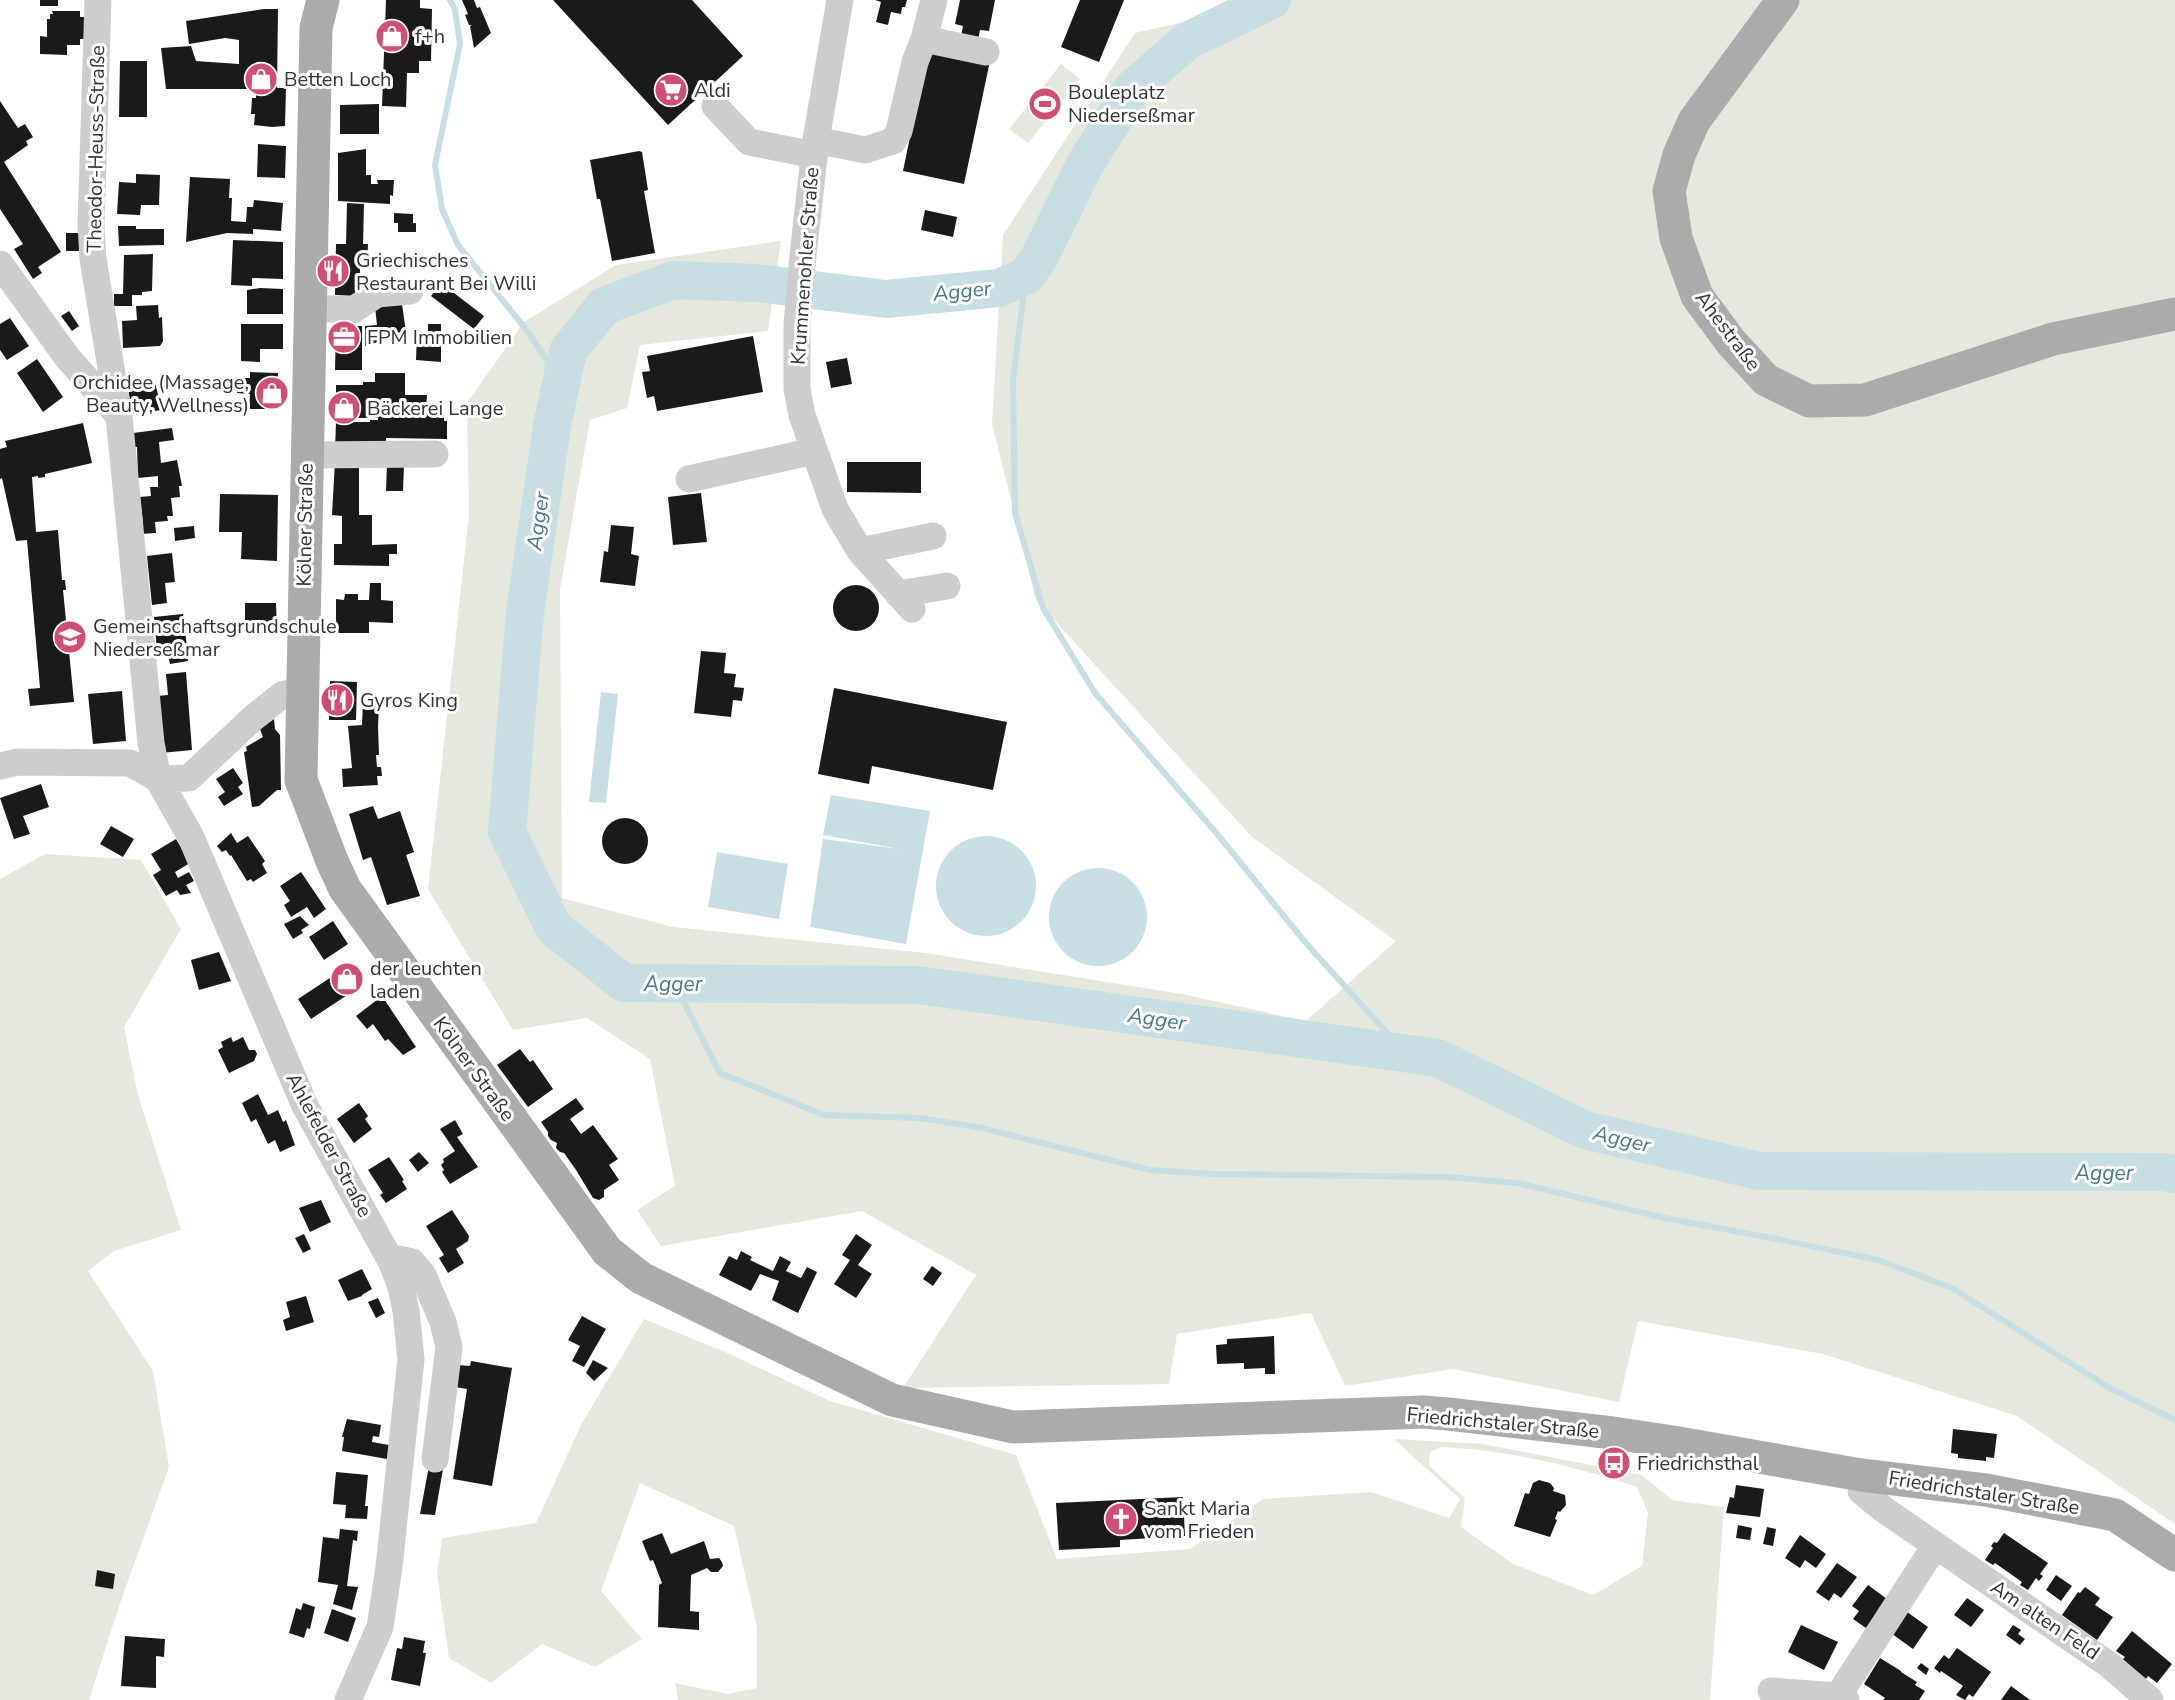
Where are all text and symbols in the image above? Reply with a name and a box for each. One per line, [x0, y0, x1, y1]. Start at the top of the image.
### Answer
shop icon: f+h [374, 18, 410, 54]
place label: f+h [415, 23, 445, 50]
street label: Theodor-Heuss-Straße [81, 45, 111, 253]
shop icon: Betten Loch [243, 61, 279, 97]
place label: Betten Loch [284, 66, 391, 93]
supermarket icon: Aldi [653, 72, 689, 108]
place label: Aldi [694, 77, 731, 104]
place label: Bouleplatz Niederseßmar [1068, 79, 1195, 129]
sports icon: Bouleplatz Niederseßmar [1027, 86, 1063, 122]
street label: Krummenohler Straße [785, 166, 825, 366]
place label: Griechisches Restaurant Bei Willi [356, 247, 536, 297]
restaurant icon: Griechisches Restaurant Bei Willi [315, 253, 351, 289]
water label: Agger [930, 274, 993, 308]
street label: Ahestraße [1689, 285, 1767, 377]
office icon: FPM Immobilien [326, 319, 362, 355]
place label: FPM Immobilien [367, 324, 512, 351]
place label: Orchidee (Massage, Beauty, Wellness) [72, 369, 249, 419]
shop icon: Orchidee (Massage, Beauty, Wellness) [254, 375, 290, 411]
shop icon: Bäckerei Lange [326, 390, 362, 426]
place label: Bäckerei Lange [367, 395, 503, 422]
street label: Kölner Straße [290, 463, 320, 587]
water label: Agger [520, 490, 556, 553]
place label: Gemeinschaftsgrundschule Niederseßmar [93, 613, 337, 663]
school or university icon: Gemeinschaftsgrundschule Niederseßmar [52, 619, 88, 655]
restaurant icon: Gyros King [319, 682, 355, 718]
place label: Gyros King [360, 687, 458, 714]
place label: der leuchten laden [370, 955, 482, 1005]
shop icon: der leuchten laden [329, 961, 365, 997]
water label: Agger [643, 970, 703, 998]
water label: Agger [1125, 1001, 1188, 1037]
street label: Kölner Straße [427, 1011, 521, 1127]
street label: Ahlefelder Straße [280, 1068, 378, 1222]
water label: Agger [1589, 1119, 1654, 1159]
water label: Agger [2074, 1159, 2134, 1187]
street label: Friedrichstaler Straße [1406, 1401, 1600, 1445]
bus stop icon: Friedrichsthal [1596, 1445, 1632, 1481]
place label: Friedrichsthal [1637, 1450, 1759, 1477]
street label: Friedrichstaler Straße [1887, 1465, 2081, 1521]
place label: Sankt Maria vom Frieden [1144, 1495, 1254, 1545]
church icon: Sankt Maria vom Frieden [1103, 1501, 1139, 1537]
street label: Am alten Feld [1985, 1574, 2105, 1666]

